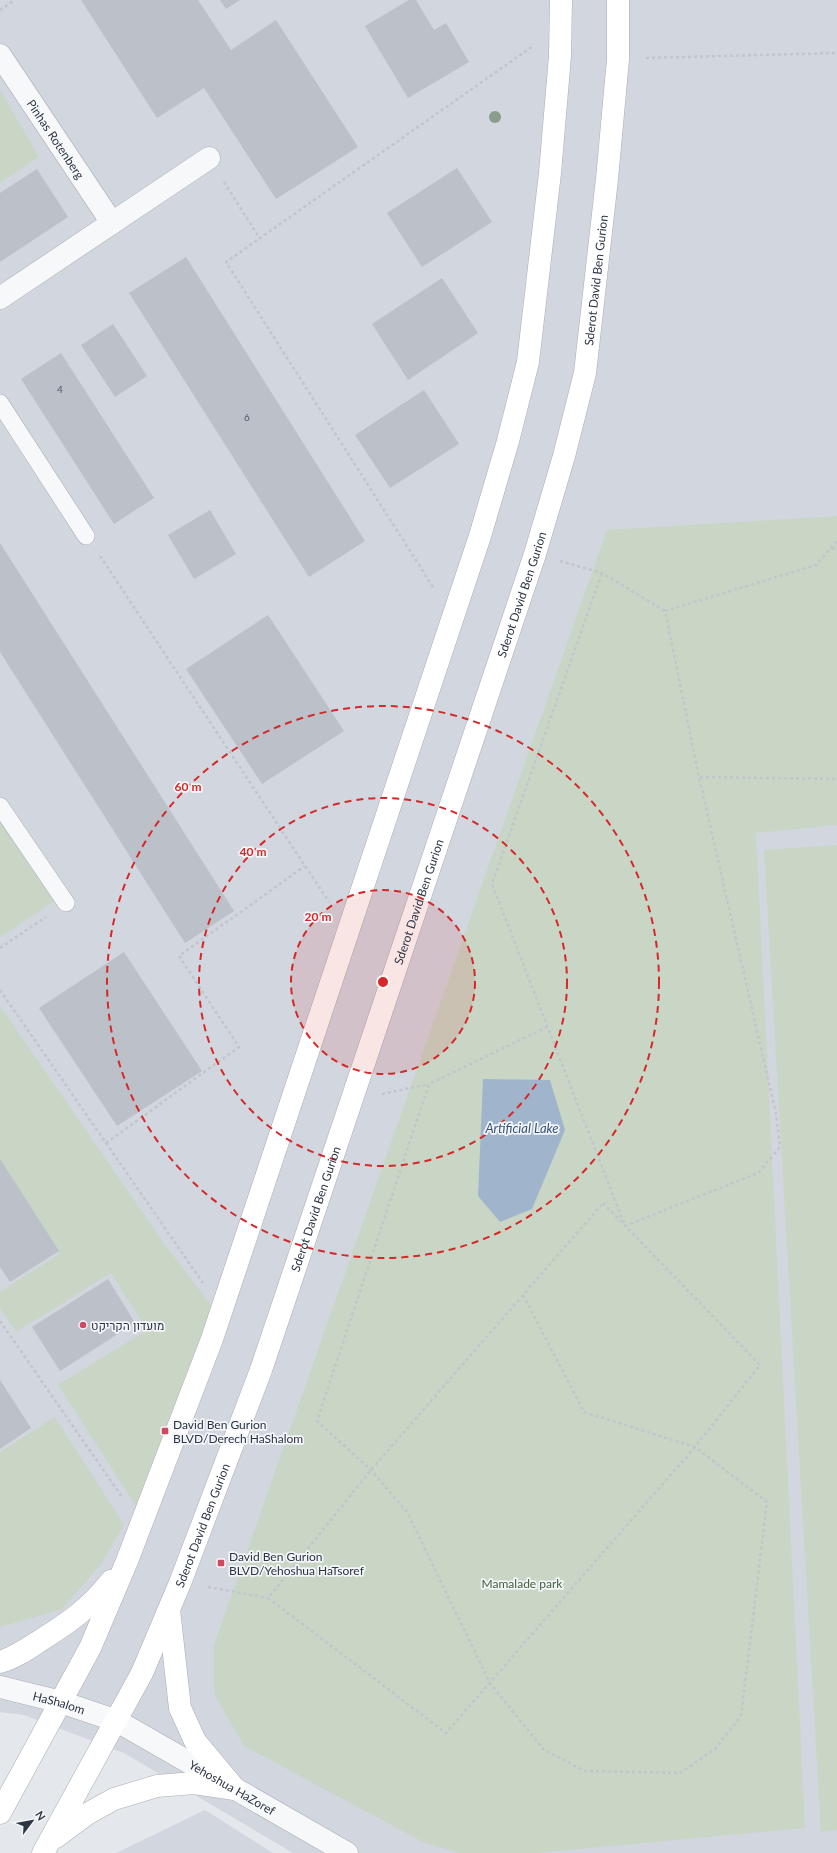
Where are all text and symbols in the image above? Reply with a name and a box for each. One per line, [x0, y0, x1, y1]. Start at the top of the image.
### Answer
street label: Pinhas Rotenberg [24, 96, 88, 182]
street label: Sderot David Ben Gurion [581, 214, 610, 346]
house number: 4 [57, 383, 63, 395]
house number: 6 [244, 411, 250, 423]
street label: Sderot David Ben Gurion [493, 530, 549, 659]
text: 60 m [175, 779, 201, 794]
street label: Sderot David Ben Gurion [390, 837, 446, 966]
text: 40 m [240, 844, 266, 859]
text: 20 m [305, 909, 331, 924]
centre of rings [376, 975, 390, 989]
water label: Artificial Lake [484, 1120, 559, 1136]
street label: Sderot David Ben Gurion [287, 1144, 343, 1274]
place label: מועדון הקריקט [91, 1318, 164, 1333]
marker: מועדון הקריקט [78, 1320, 88, 1330]
place label: David Ben Gurion BLVD/Derech HaShalom [173, 1417, 303, 1446]
marker: David Ben Gurion BLVD/Derech HaShalom [160, 1426, 170, 1436]
street label: Sderot David Ben Gurion [172, 1461, 232, 1589]
place label: David Ben Gurion BLVD/Yehoshua HaTsoref [229, 1549, 365, 1578]
marker: David Ben Gurion BLVD/Yehoshua HaTsoref [216, 1558, 226, 1568]
park label: Mamalade park [482, 1576, 563, 1591]
street label: HaShalom [31, 1688, 87, 1717]
street label: Yehoshua HaZoref [187, 1757, 279, 1818]
north arrow [12, 1801, 52, 1841]
text: N [33, 1808, 49, 1822]

